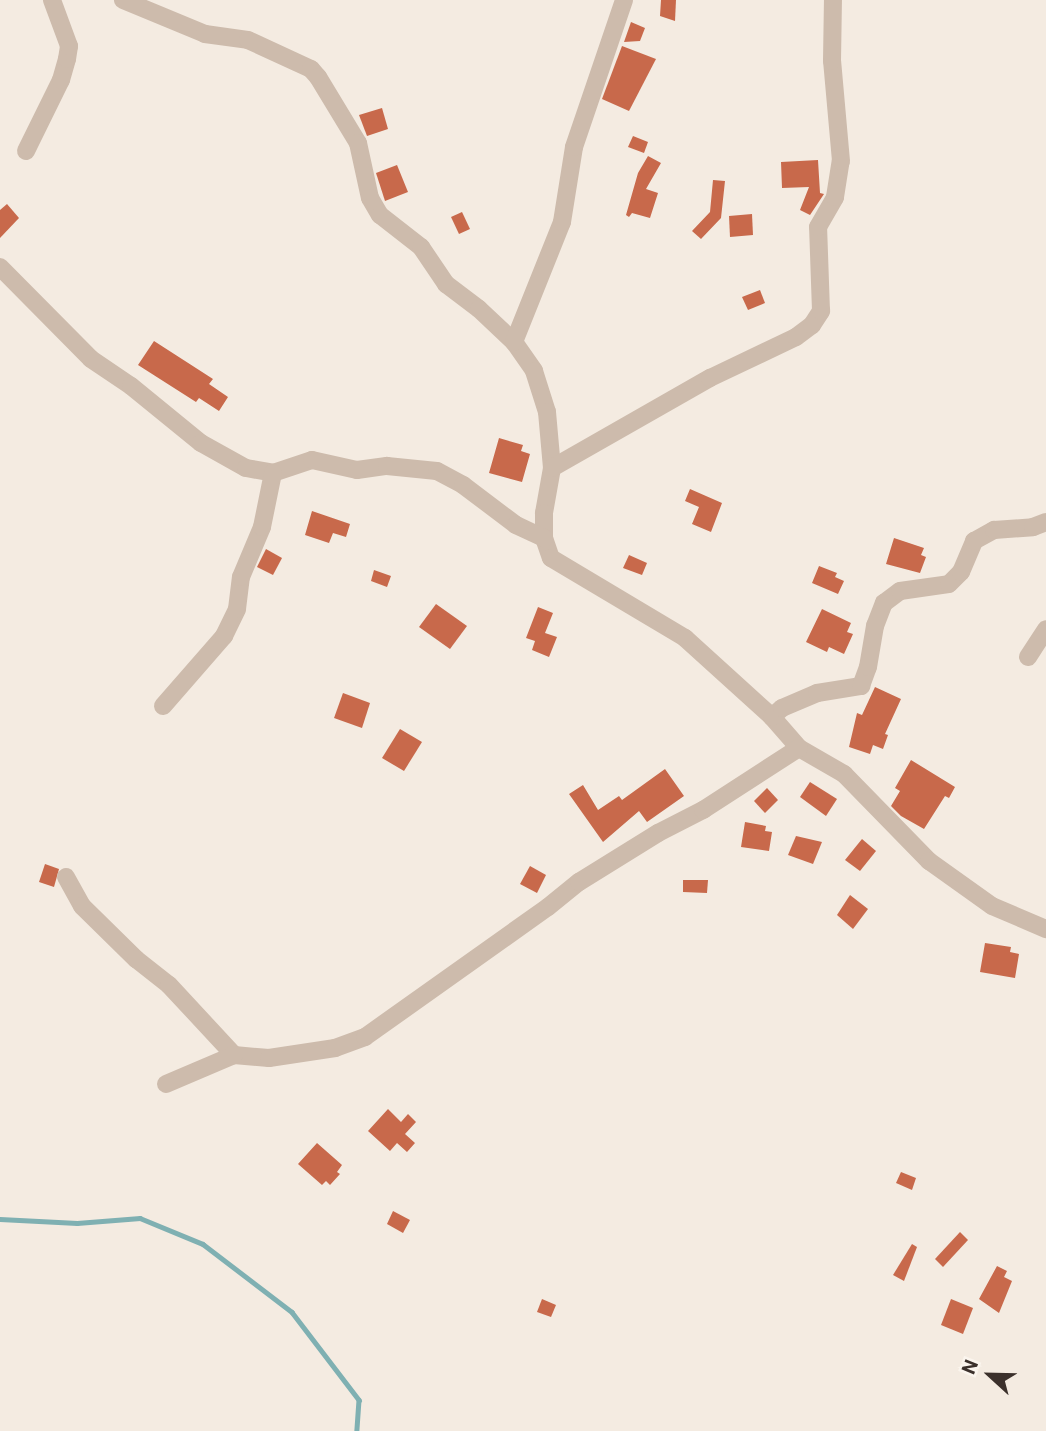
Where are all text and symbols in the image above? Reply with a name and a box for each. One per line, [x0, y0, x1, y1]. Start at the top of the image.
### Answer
north arrow [955, 1340, 1025, 1410]
text: N [957, 1356, 983, 1377]

